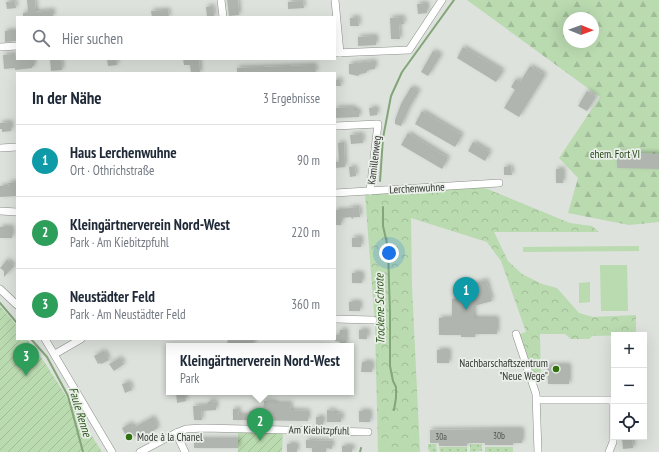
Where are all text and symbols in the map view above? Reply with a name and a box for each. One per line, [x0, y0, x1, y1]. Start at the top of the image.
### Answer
north arrow [563, 12, 599, 48]
search box [16, 16, 336, 60]
icon: search [30, 27, 52, 49]
text: Hier suchen [62, 29, 123, 48]
text: In der Nähe [32, 87, 102, 109]
text: 3 Ergebnisse [263, 90, 320, 107]
street label: Kamillenweg [364, 134, 384, 185]
text: Haus Lerchenwuhne [70, 143, 177, 162]
park label: ehem. Fort VI [590, 147, 640, 161]
text: 1 [42, 152, 48, 169]
text: 90 m [297, 152, 320, 169]
text: Ort · Othrichstraße [70, 162, 154, 179]
street label: Lerchenwuhne [389, 180, 445, 196]
text: Kleingärtnerverein Nord-West [70, 215, 230, 234]
text: 2 [42, 224, 48, 241]
text: 220 m [291, 224, 320, 241]
text: Park · Am Kiebitzpfuhl [70, 234, 169, 251]
your location [379, 243, 399, 263]
water label: Trockene Schrote [371, 273, 388, 344]
pin: 1 [453, 277, 479, 310]
text: Neustädter Feld [70, 287, 155, 306]
text: 3 [42, 296, 48, 313]
text: 360 m [291, 296, 320, 313]
text: Park · Am Neustädter Feld [70, 306, 186, 323]
map controls [611, 332, 647, 440]
button: + [611, 332, 647, 368]
pin: 3 [13, 343, 39, 376]
popup [166, 343, 354, 395]
text: Kleingärtnerverein Nord-West [180, 351, 340, 370]
place label: Nachbarschaftszentrum "Neue Wege" [459, 356, 548, 383]
marker: Nachbarschaftszentrum "Neue Wege" [551, 364, 561, 374]
button: − [611, 368, 647, 404]
text: Park [180, 370, 199, 387]
water label: Faule Renne [66, 385, 95, 439]
button: locate [611, 404, 647, 440]
pin: 2 [247, 408, 273, 441]
street label: Am Kiebitzpfuhl [288, 422, 350, 438]
place label: Mode à la Chanel [137, 430, 203, 444]
house number: 30b [493, 430, 505, 441]
house number: 30a [435, 431, 447, 442]
marker: Mode à la Chanel [124, 432, 134, 442]

